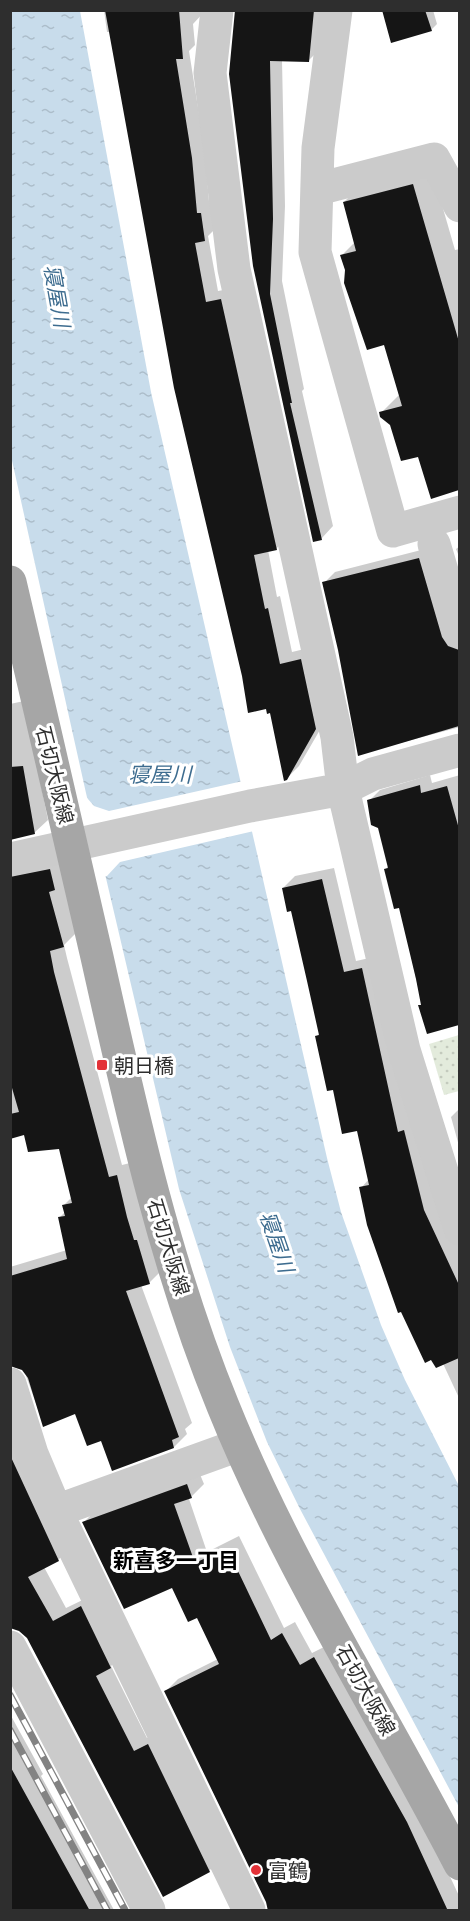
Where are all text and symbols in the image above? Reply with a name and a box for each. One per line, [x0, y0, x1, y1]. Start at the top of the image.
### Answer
water label: 寝屋川 [37, 262, 77, 332]
street label: 石切大阪線 [30, 723, 80, 827]
water label: 寝屋川 [129, 760, 193, 789]
place label: 朝日橋 [114, 1052, 174, 1079]
marker: 朝日橋 [95, 1058, 109, 1072]
street label: 石切大阪線 [141, 1195, 197, 1299]
water label: 寝屋川 [253, 1207, 302, 1278]
district label: 新喜多一丁目 [113, 1546, 239, 1575]
street label: 石切大阪線 [330, 1640, 402, 1740]
place label: 富鶴 [268, 1857, 308, 1884]
marker: 富鶴 [249, 1863, 263, 1877]

